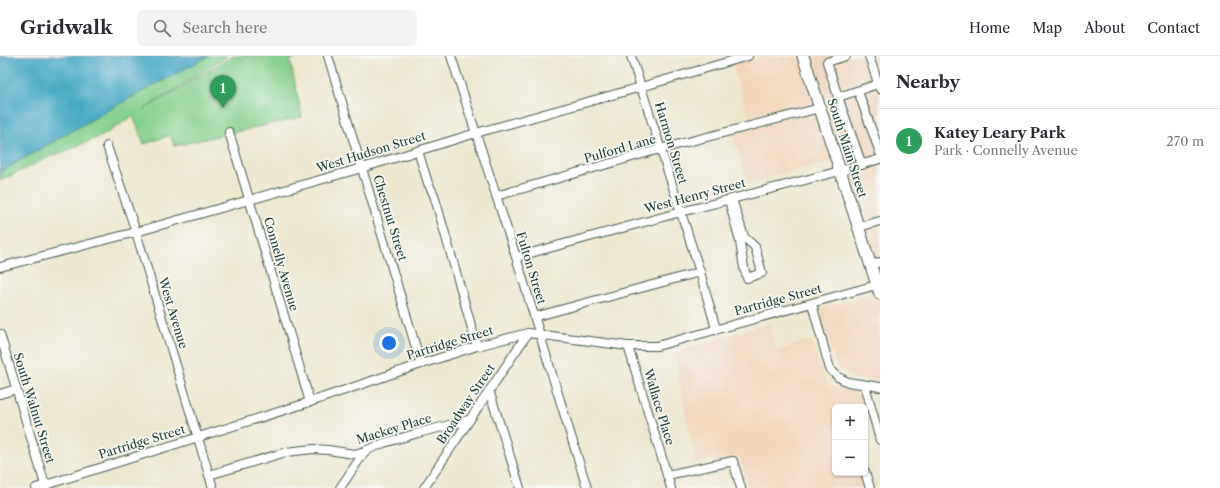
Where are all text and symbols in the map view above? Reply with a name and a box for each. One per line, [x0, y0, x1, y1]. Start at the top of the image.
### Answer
search box [137, 10, 417, 46]
text: Gridwalk [20, 16, 113, 39]
icon: search [151, 17, 173, 39]
text: Search here [183, 18, 268, 37]
text: Home [969, 19, 1010, 37]
text: Map [1032, 19, 1062, 37]
text: About [1084, 19, 1125, 37]
text: Contact [1147, 19, 1200, 37]
text: Nearby [896, 72, 960, 92]
pin: 1 [210, 75, 236, 108]
street label: South Main Street [824, 96, 871, 200]
street label: Harmon Street [652, 100, 691, 186]
text: Katey Leary Park [934, 123, 1066, 142]
street label: West Hudson Street [313, 128, 428, 176]
street label: Pulford Lane [582, 131, 658, 166]
text: 1 [906, 133, 912, 149]
text: 270 m [1166, 133, 1204, 149]
text: Park · Connelly Avenue [934, 142, 1078, 158]
street label: Chestnut Street [370, 173, 411, 263]
street label: West Henry Street [642, 175, 748, 217]
street label: Connelly Avenue [261, 215, 302, 313]
street label: Fulton Street [513, 230, 550, 307]
street label: West Avenue [155, 275, 191, 351]
street label: Partridge Street [733, 280, 824, 318]
street label: Partridge Street [405, 322, 496, 363]
your location [379, 333, 399, 353]
street label: South Walnut Street [11, 351, 59, 466]
street label: Broadway Street [433, 360, 498, 447]
street label: Wallace Place [640, 366, 678, 447]
map controls [832, 404, 868, 476]
button: + [832, 404, 868, 440]
street label: Mackey Place [354, 410, 434, 447]
street label: Partridge Street [97, 421, 188, 462]
button: − [832, 440, 868, 476]

